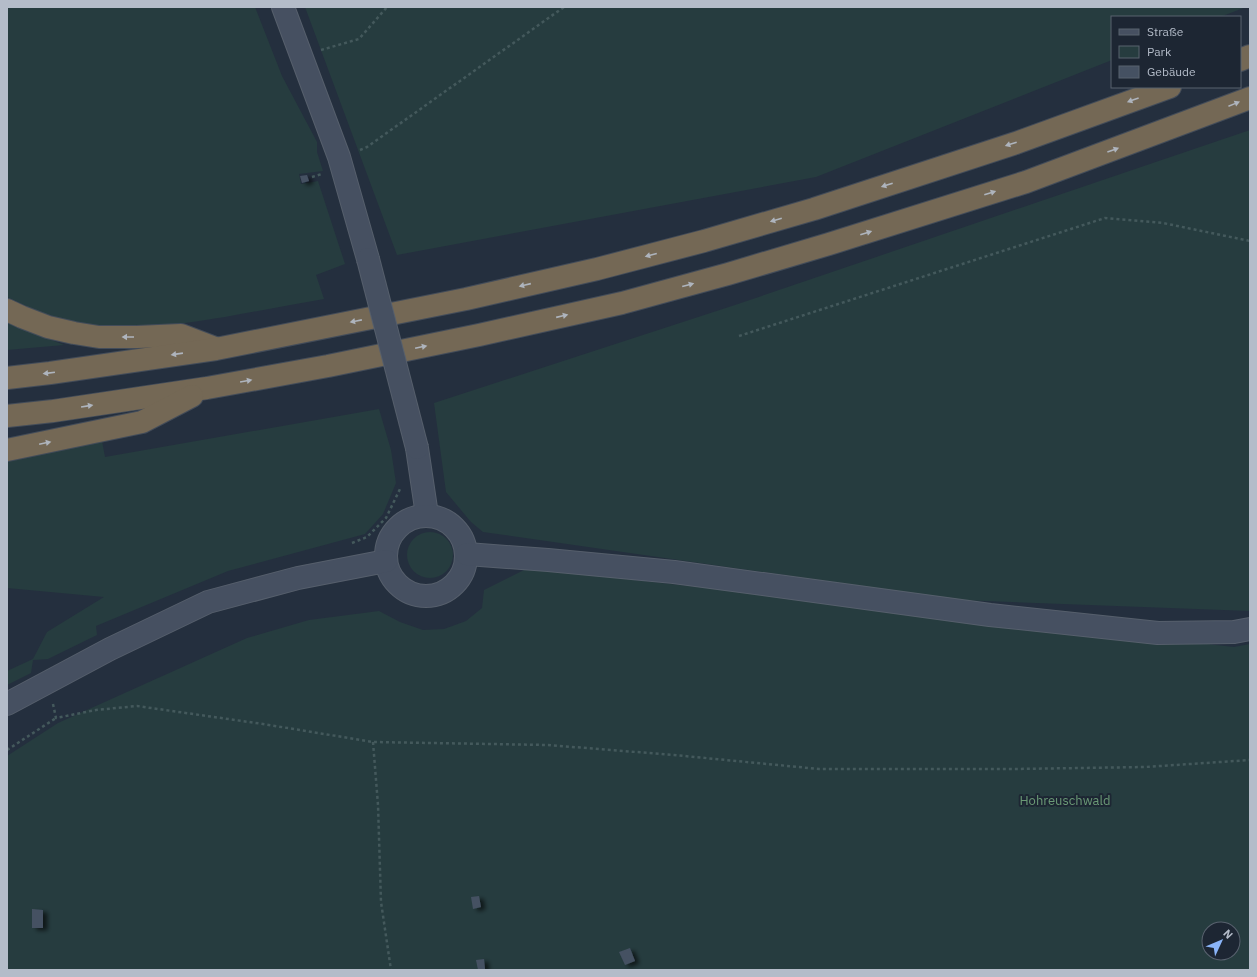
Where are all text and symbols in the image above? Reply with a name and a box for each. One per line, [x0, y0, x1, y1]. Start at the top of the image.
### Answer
legend [1111, 16, 1241, 88]
text: Straße [1147, 24, 1184, 39]
text: Park [1147, 44, 1172, 59]
text: Gebäude [1147, 64, 1196, 79]
one-way arrow [1127, 98, 1139, 104]
one-way arrow [1229, 100, 1241, 106]
one-way arrow [1005, 141, 1017, 147]
one-way arrow [1107, 147, 1119, 153]
one-way arrow [881, 182, 893, 188]
one-way arrow [984, 190, 996, 196]
one-way arrow [770, 217, 782, 223]
one-way arrow [860, 229, 872, 235]
one-way arrow [645, 252, 657, 258]
one-way arrow [682, 282, 694, 288]
one-way arrow [518, 283, 531, 289]
one-way arrow [556, 313, 568, 319]
one-way arrow [350, 318, 362, 324]
one-way arrow [121, 334, 134, 340]
one-way arrow [415, 343, 427, 349]
one-way arrow [171, 351, 183, 357]
one-way arrow [43, 370, 55, 376]
one-way arrow [240, 378, 252, 384]
one-way arrow [81, 403, 93, 409]
one-way arrow [39, 439, 51, 445]
park label: Hohreuschwald [1019, 792, 1111, 809]
north arrow [1201, 921, 1241, 961]
text: N [1220, 926, 1236, 942]

